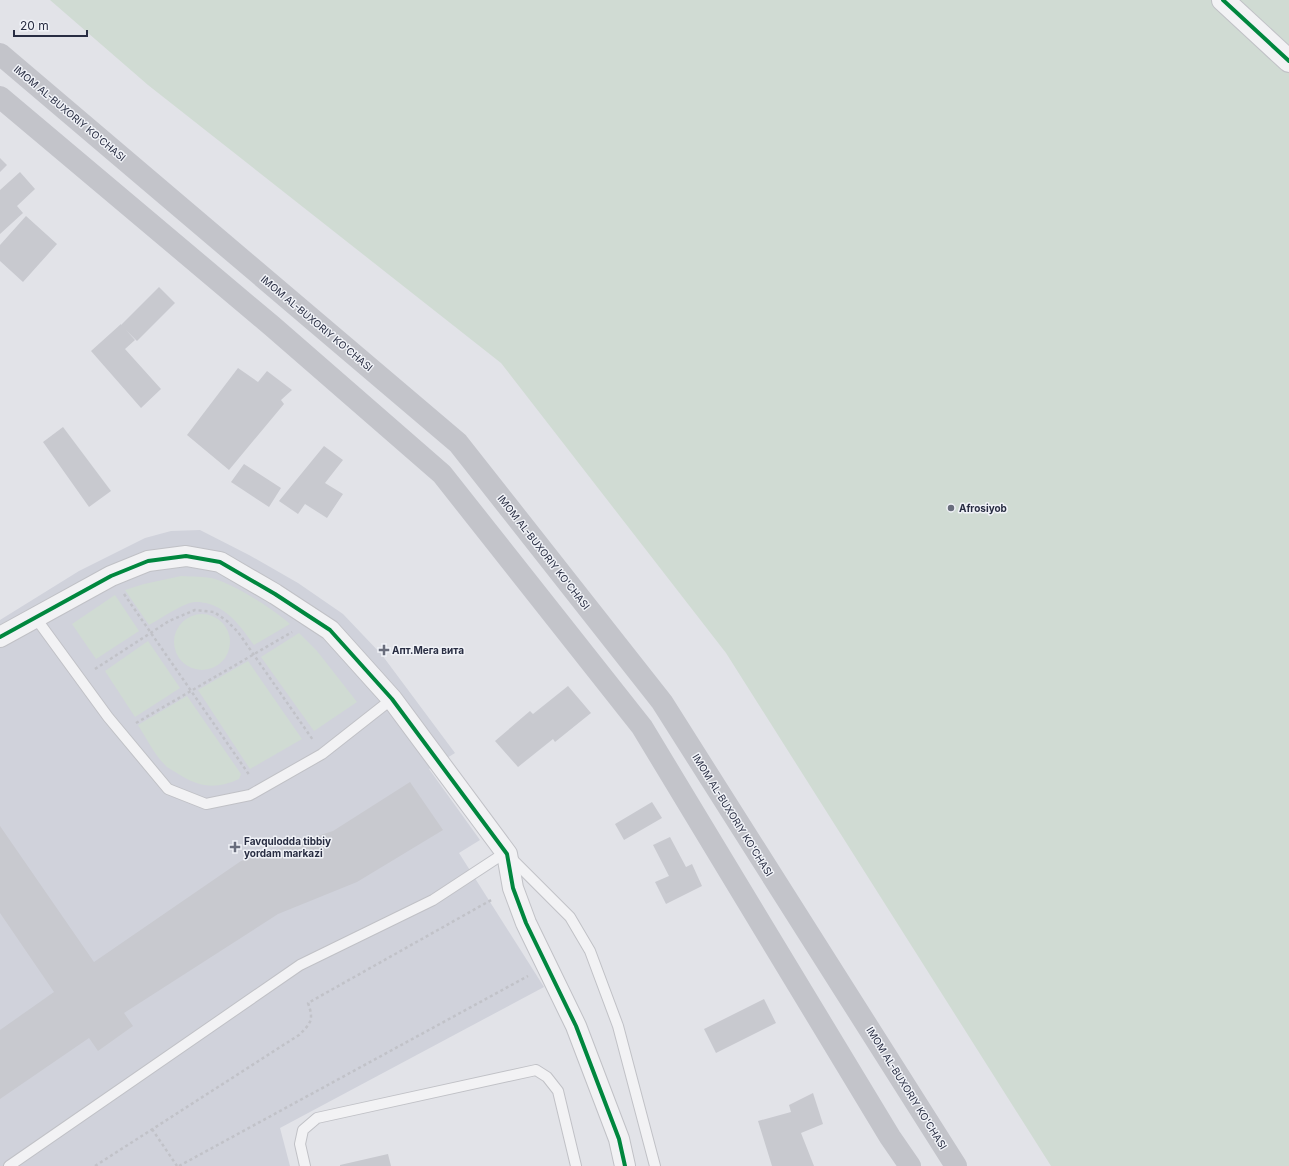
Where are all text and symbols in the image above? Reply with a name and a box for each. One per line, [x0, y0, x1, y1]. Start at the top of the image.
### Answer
scale bar [14, 12, 87, 38]
text: 20 m [20, 18, 49, 33]
street label: IMOM AL-BUXORIY KO'CHASI [12, 63, 128, 163]
street label: IMOM AL-BUXORIY KO'CHASI [259, 273, 375, 373]
street label: IMOM AL-BUXORIY KO'CHASI [496, 492, 592, 612]
place label: Afrosiyob [959, 502, 1007, 515]
marker: Afrosiyob [946, 503, 956, 513]
place label: Апт.Мега вита [392, 644, 464, 656]
marker: Апт.Мега вита [379, 645, 389, 655]
street label: IMOM AL-BUXORIY KO'CHASI [690, 752, 776, 878]
place label: Favqulodda tibbiy yordam markazi [244, 835, 331, 860]
marker: Favqulodda tibbiy yordam markazi [229, 841, 241, 853]
street label: IMOM AL-BUXORIY KO'CHASI [864, 1025, 950, 1151]

